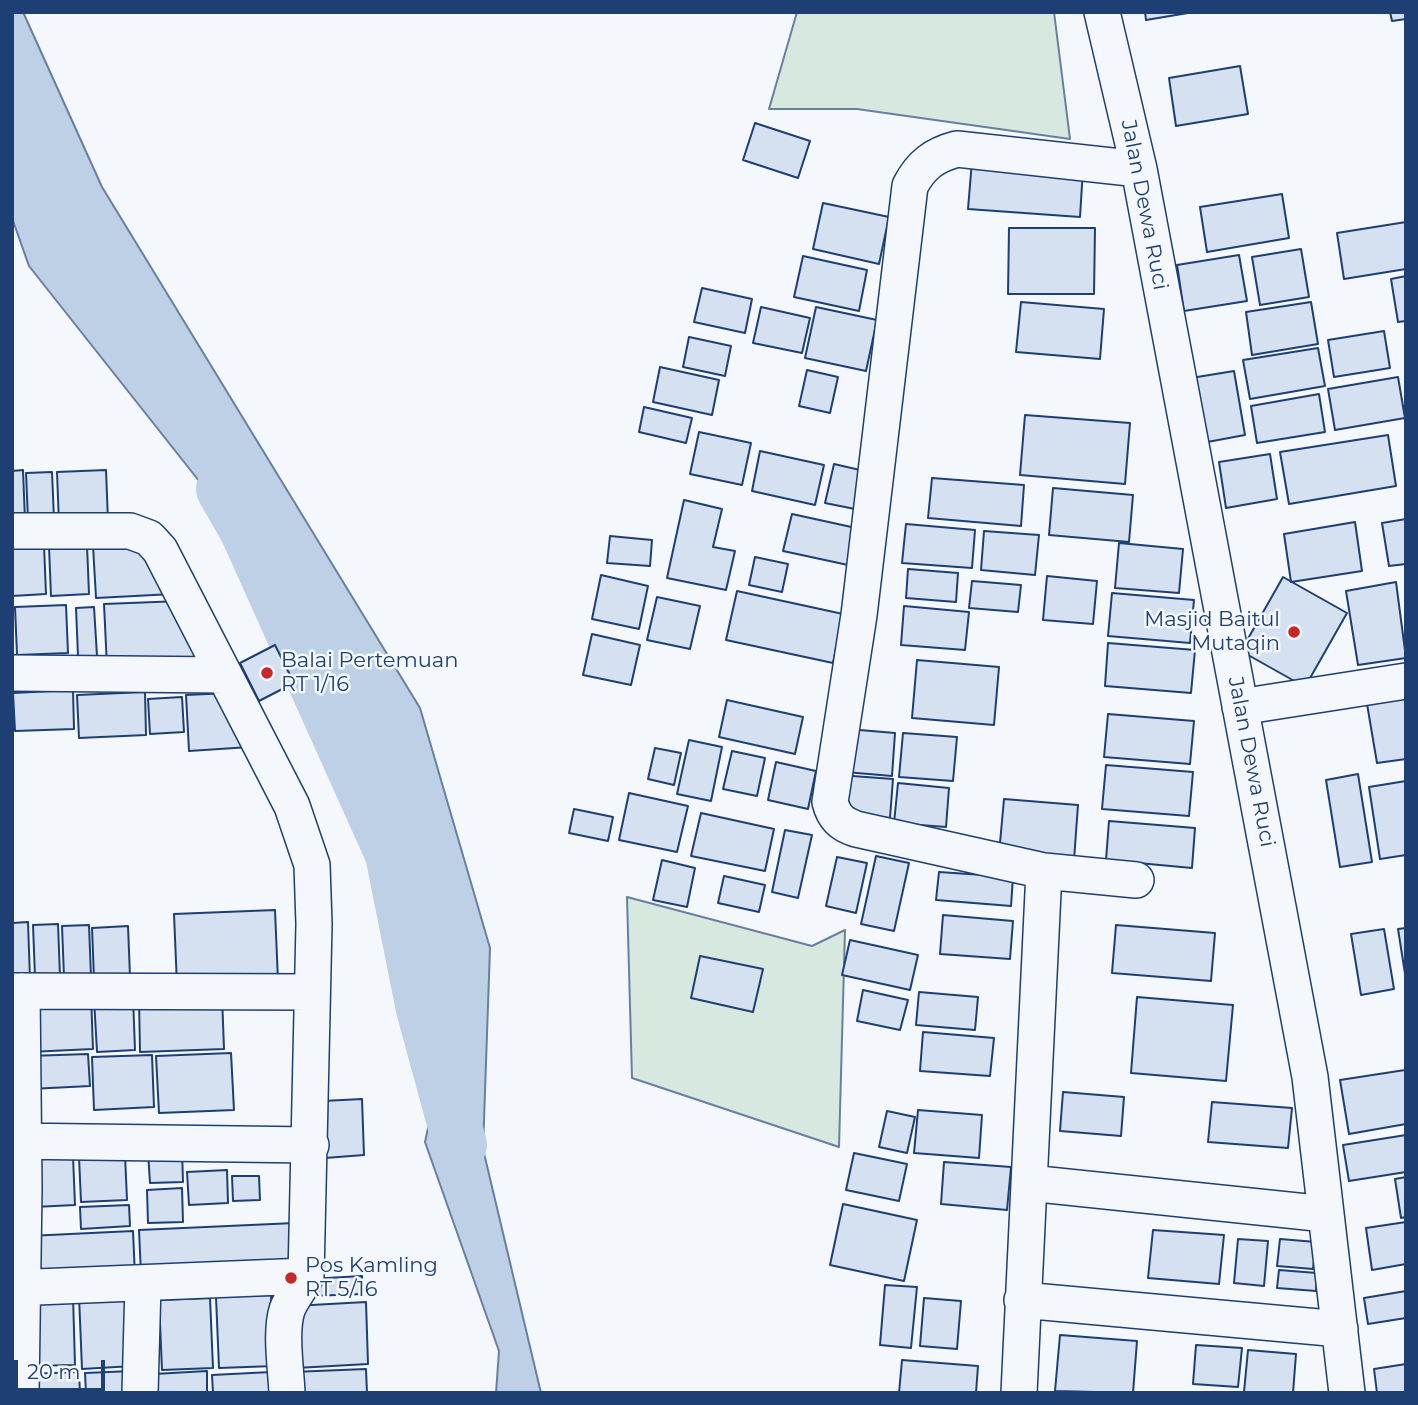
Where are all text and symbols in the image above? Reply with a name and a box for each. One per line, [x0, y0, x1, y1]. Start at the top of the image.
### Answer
street label: Jalan Dewa Ruci [1115, 118, 1173, 292]
place label: Masjid Baitul Mutaqin [1144, 607, 1280, 657]
marker: Masjid Baitul Mutaqin [1286, 624, 1302, 640]
place label: Balai Pertemuan RT 1/16 [281, 648, 458, 698]
marker: Balai Pertemuan RT 1/16 [259, 665, 275, 681]
street label: Jalan Dewa Ruci [1222, 675, 1280, 849]
place label: Pos Kamling RT 5/16 [305, 1253, 438, 1303]
marker: Pos Kamling RT 5/16 [283, 1270, 299, 1286]
scale bar [18, 1346, 108, 1390]
text: 20 m [27, 1359, 81, 1384]

